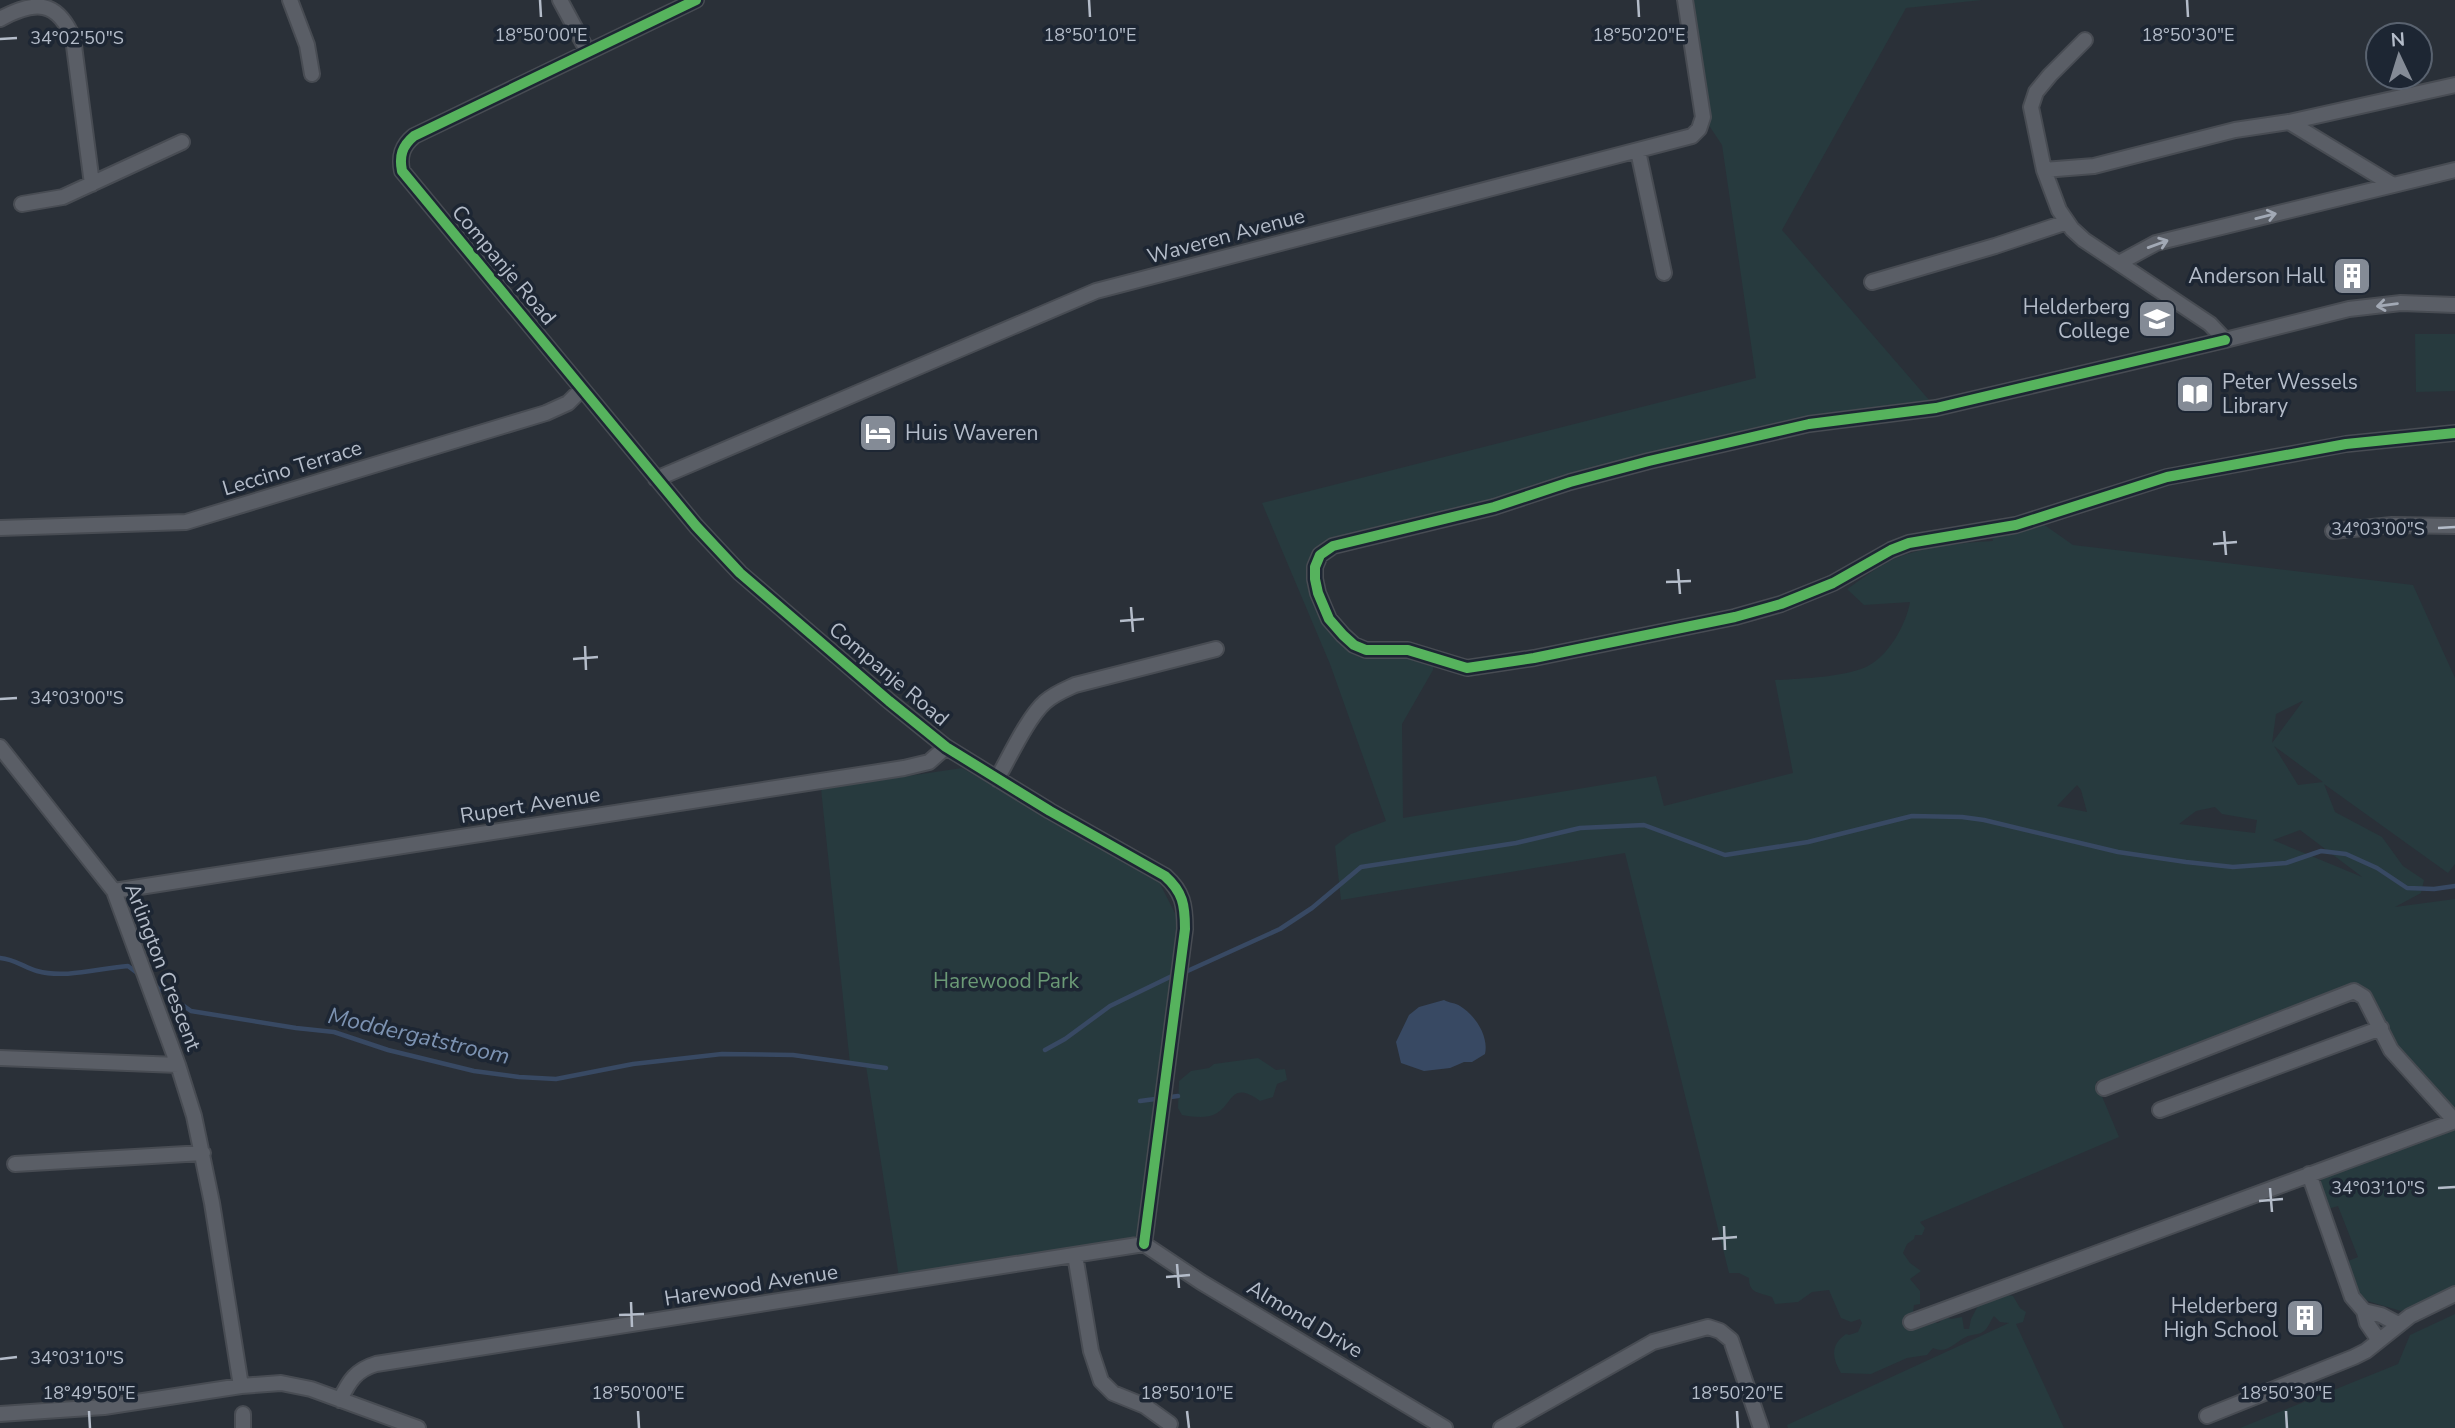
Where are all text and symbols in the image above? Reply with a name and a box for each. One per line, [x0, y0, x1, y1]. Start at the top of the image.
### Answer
north arrow [2364, 21, 2434, 91]
text: 18°50'00"E [495, 23, 588, 47]
text: 18°50'10"E [1044, 23, 1137, 47]
text: 18°50'20"E [1593, 23, 1686, 47]
text: 18°50'30"E [2142, 23, 2235, 47]
text: 34°02'50"S [30, 26, 124, 50]
text: N [2390, 27, 2406, 54]
street label: Companje Road [445, 199, 563, 331]
street label: Waveren Avenue [1144, 201, 1308, 271]
one-way arrow [2254, 209, 2277, 222]
one-way arrow [2146, 237, 2168, 249]
building icon: Anderson Hall [2331, 255, 2373, 297]
place label: Anderson Hall [2188, 262, 2326, 290]
place label: Helderberg College [2023, 293, 2130, 345]
school or university icon: Helderberg College [2136, 298, 2178, 340]
one-way arrow [2376, 298, 2399, 311]
place label: Peter Wessels Library [2222, 368, 2358, 420]
library icon: Peter Wessels Library [2174, 373, 2216, 415]
hotel icon: Huis Waveren [857, 412, 899, 454]
place label: Huis Waveren [905, 419, 1038, 447]
street label: Leccino Terrace [219, 433, 365, 503]
text: 34°03'00"S [2331, 517, 2425, 541]
street label: Companje Road [823, 615, 955, 733]
text: 34°03'00"S [30, 686, 124, 710]
street label: Rupert Avenue [458, 780, 602, 830]
street label: Arlington Crescent [118, 879, 208, 1055]
park label: Harewood Park [933, 967, 1079, 995]
water label: Moddergatstroom [325, 1000, 513, 1072]
text: 34°03'10"S [2331, 1176, 2425, 1200]
street label: Harewood Avenue [662, 1257, 840, 1313]
street label: Almond Drive [1242, 1273, 1368, 1365]
place label: Helderberg High School [2163, 1292, 2279, 1344]
building icon: Helderberg High School [2284, 1297, 2326, 1339]
text: 34°03'10"S [30, 1346, 124, 1370]
text: 18°49'50"E [43, 1381, 136, 1405]
text: 18°50'00"E [592, 1381, 685, 1405]
text: 18°50'10"E [1141, 1381, 1234, 1405]
text: 18°50'20"E [1691, 1381, 1784, 1405]
text: 18°50'30"E [2240, 1381, 2333, 1405]

